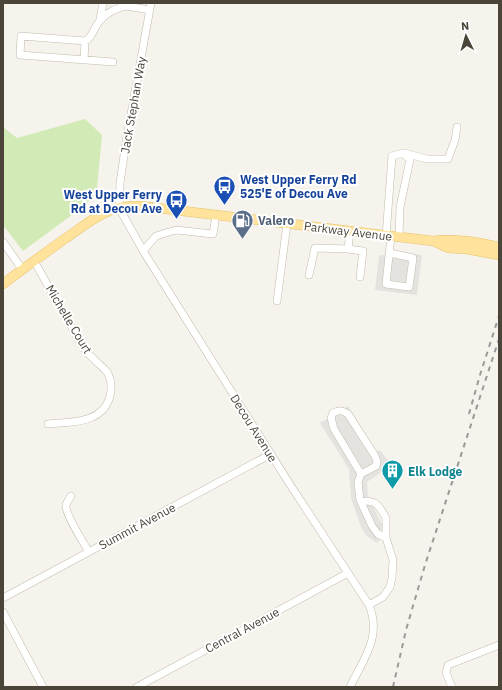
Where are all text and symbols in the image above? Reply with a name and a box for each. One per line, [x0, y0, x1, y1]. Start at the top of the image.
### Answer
north arrow [446, 16, 486, 56]
text: N [461, 19, 470, 33]
street label: Jack Stephan Way [117, 55, 149, 155]
place label: West Upper Ferry Rd 525'E of Decou Ave [240, 172, 356, 201]
bus stop icon: West Upper Ferry Rd 525'E of Decou Ave [212, 173, 238, 206]
place label: West Upper Ferry Rd at Decou Ave [64, 187, 163, 216]
bus stop icon: West Upper Ferry Rd at Decou Ave [164, 188, 190, 221]
fuel station icon: Valero [230, 207, 256, 240]
place label: Valero [258, 213, 294, 228]
street label: Parkway Avenue [303, 218, 393, 244]
street label: Michelle Court [43, 282, 95, 356]
street label: Decou Avenue [227, 391, 281, 465]
building icon: Elk Lodge [379, 458, 405, 491]
place label: Elk Lodge [408, 464, 463, 479]
street label: Summit Avenue [96, 499, 178, 553]
street label: Central Avenue [202, 604, 282, 656]

